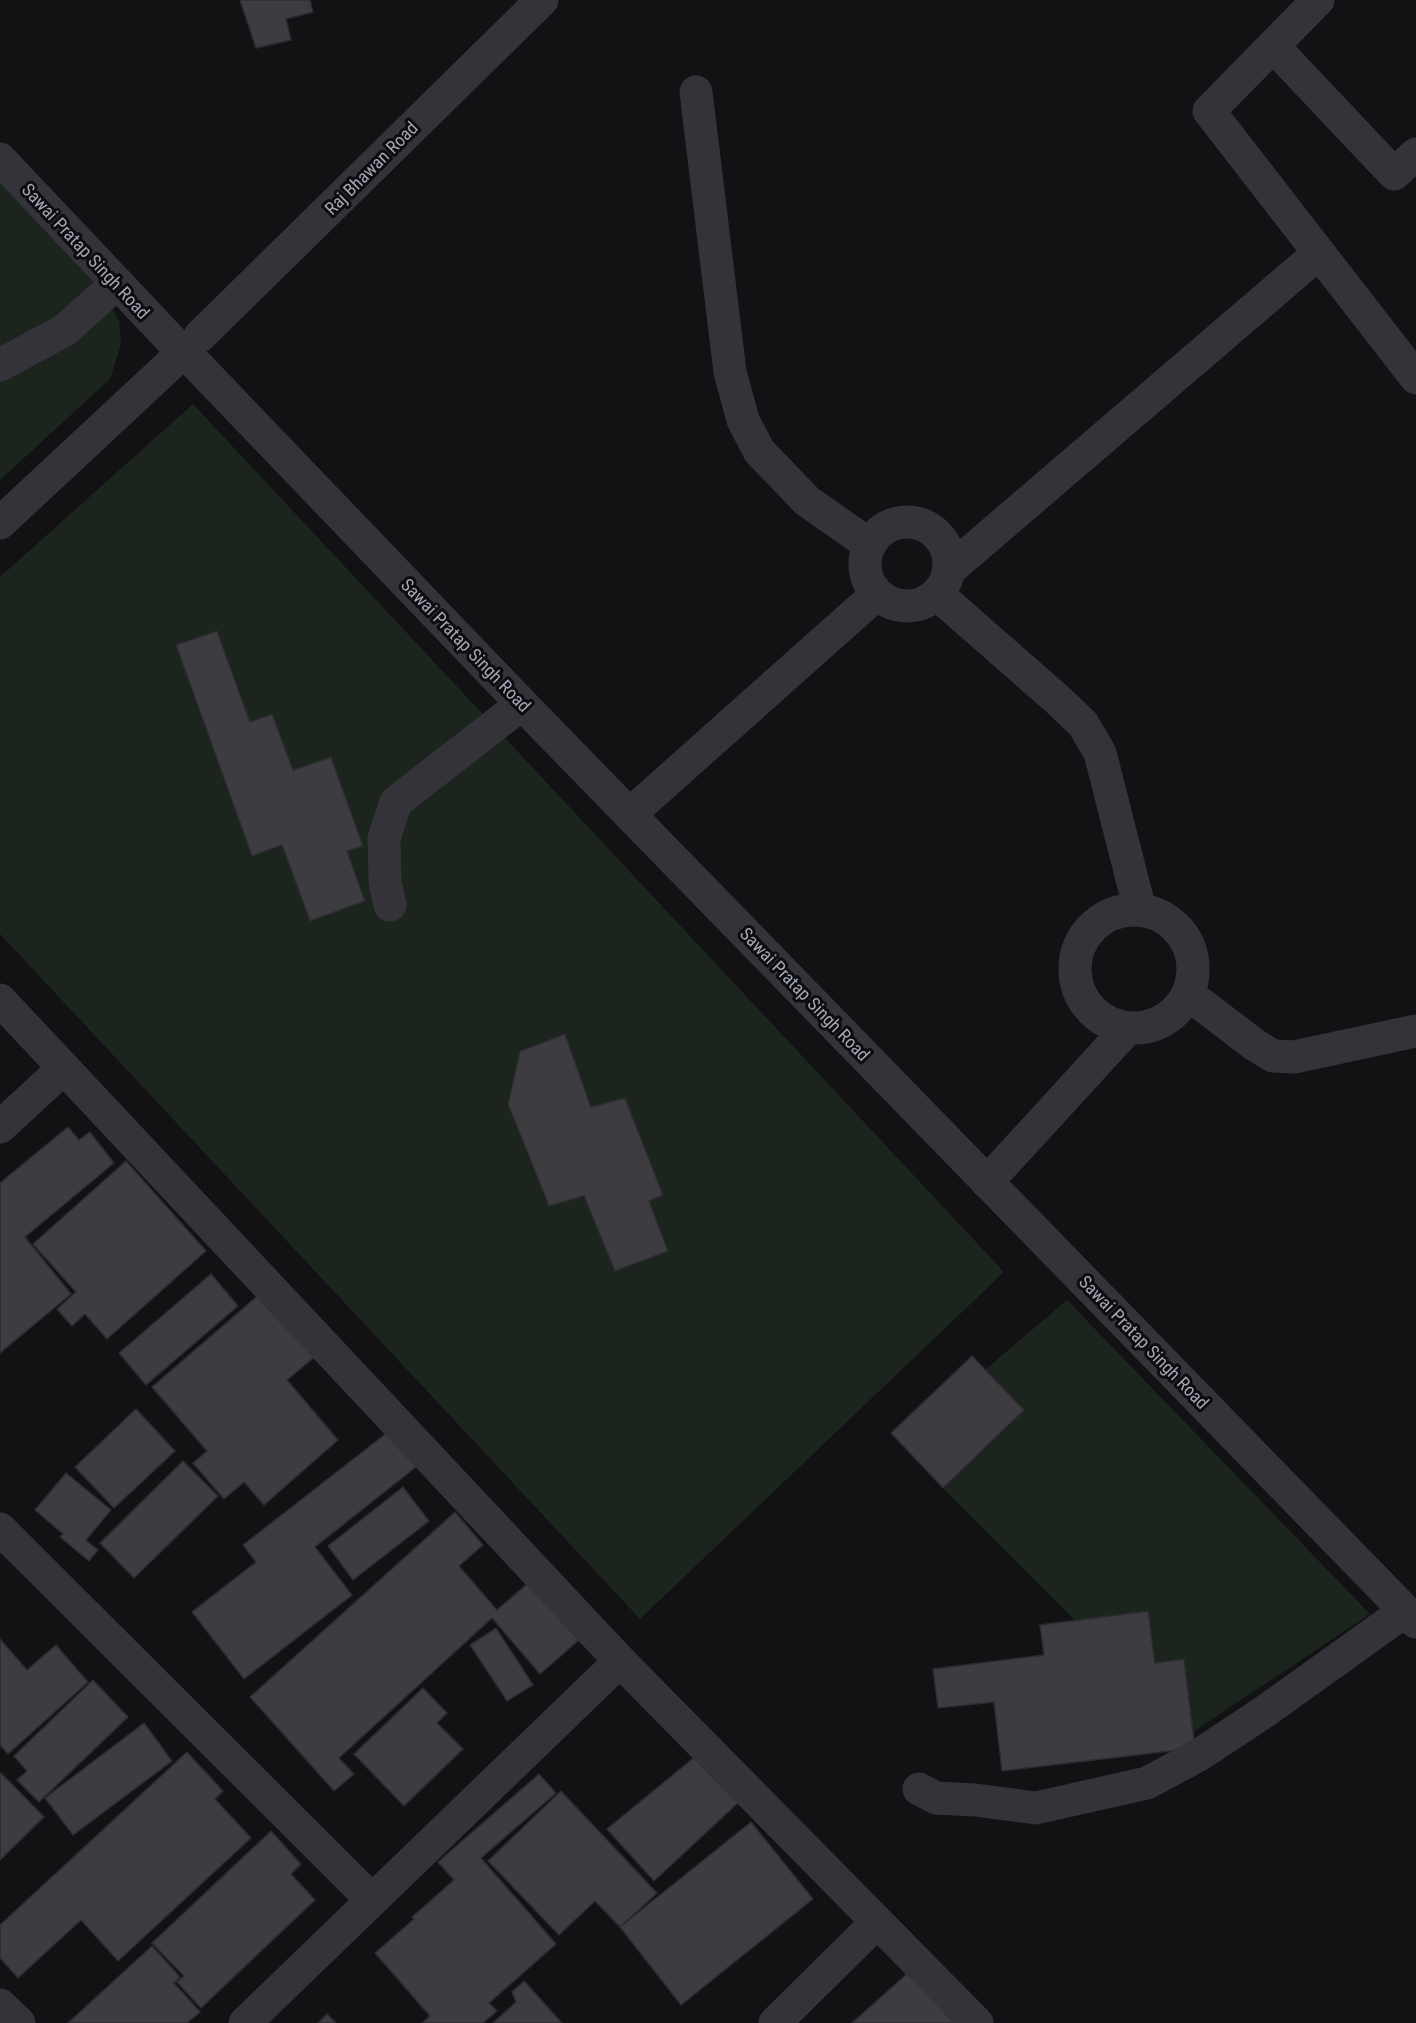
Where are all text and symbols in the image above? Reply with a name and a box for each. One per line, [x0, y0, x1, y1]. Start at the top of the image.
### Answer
street label: Raj Bhawan Road [320, 117, 422, 219]
street label: Sawai Pratap Singh Road [18, 179, 154, 323]
street label: Sawai Pratap Singh Road [397, 574, 535, 716]
street label: Sawai Pratap Singh Road [736, 923, 874, 1065]
street label: Sawai Pratap Singh Road [1075, 1271, 1213, 1413]

